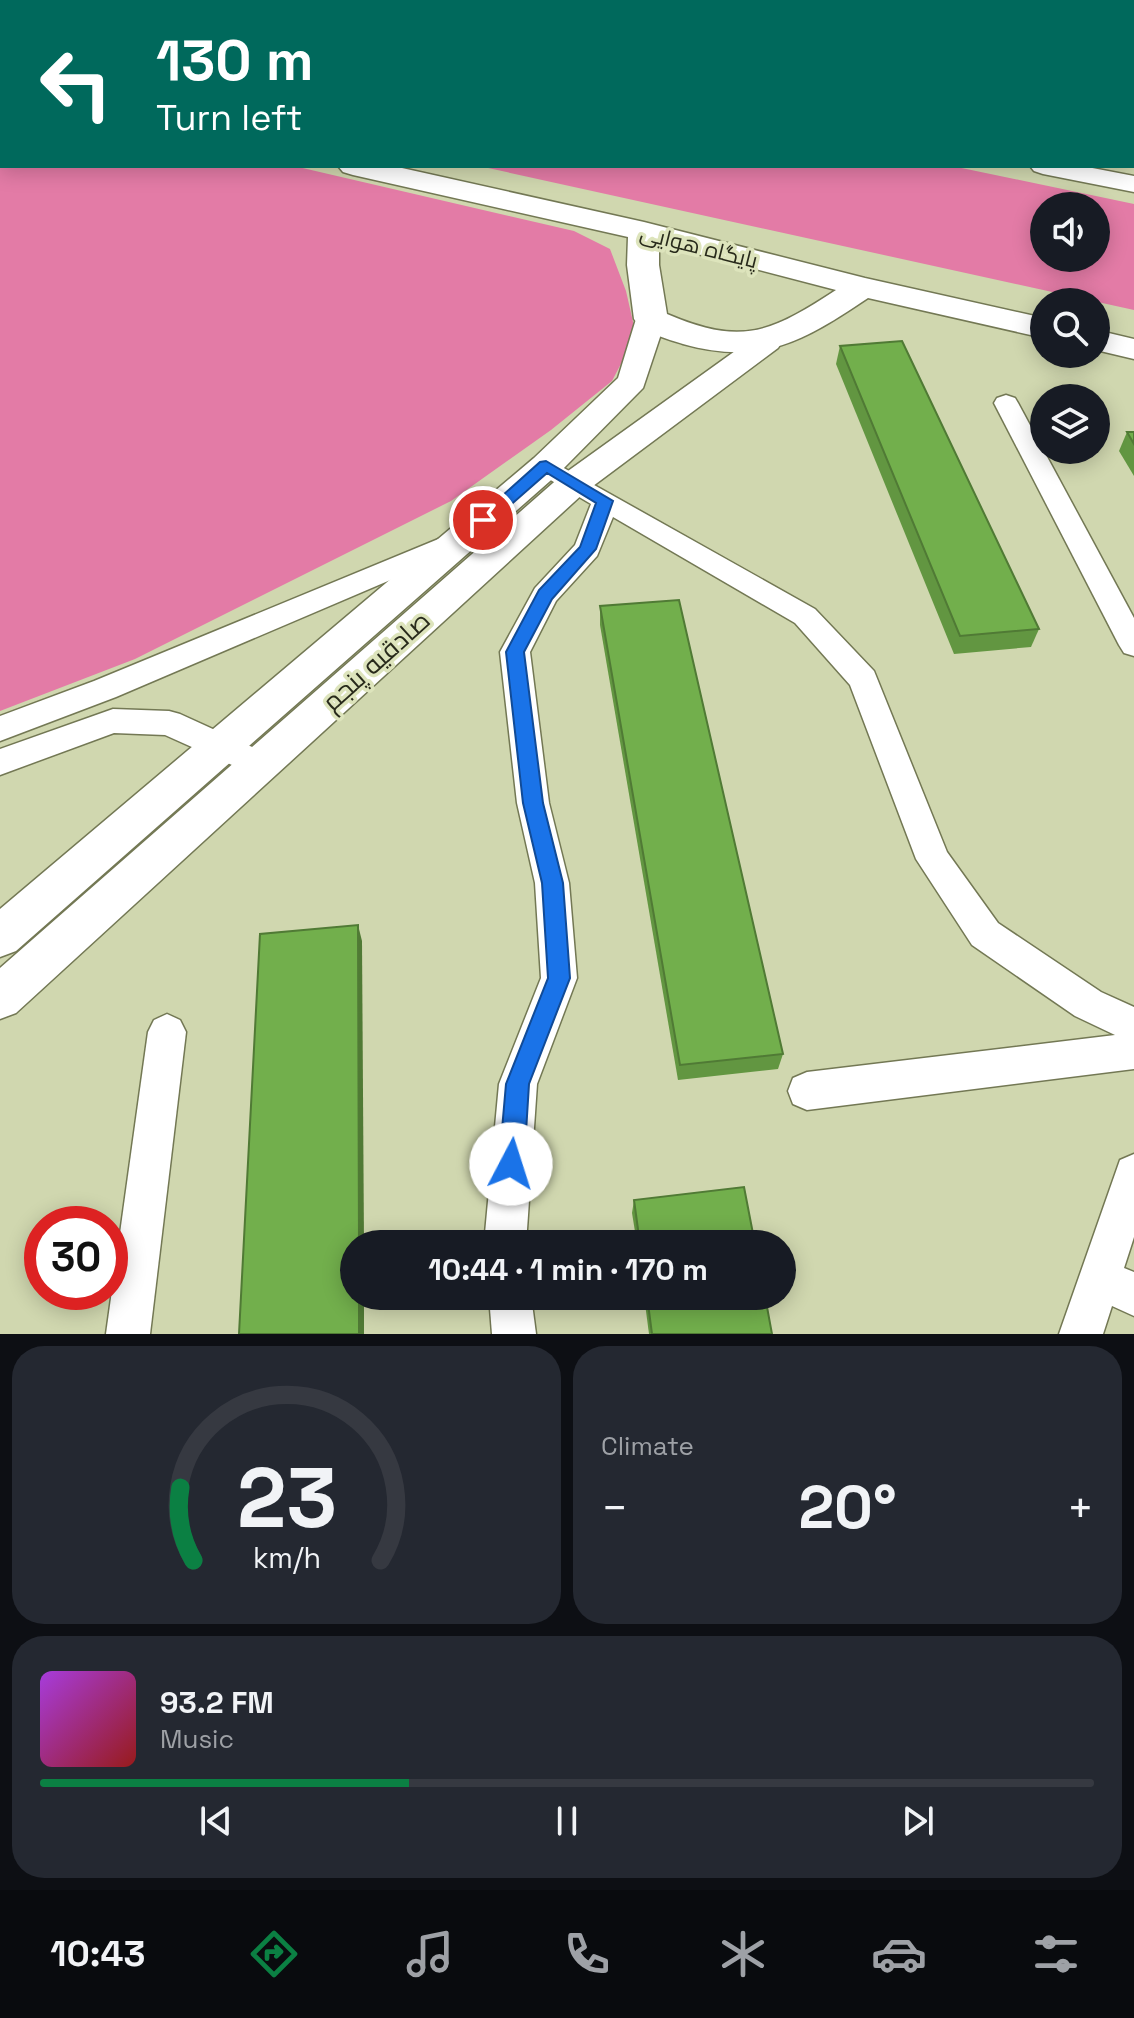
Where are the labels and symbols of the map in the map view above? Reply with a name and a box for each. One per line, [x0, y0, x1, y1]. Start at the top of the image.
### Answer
street label: پایگاه هوایی [637, 218, 761, 275]
pin [449, 486, 517, 554]
street label: صادقیه پنجم [315, 604, 438, 719]
position arrow [469, 1122, 553, 1206]
speed limit sign: 30 [24, 1206, 128, 1310]

